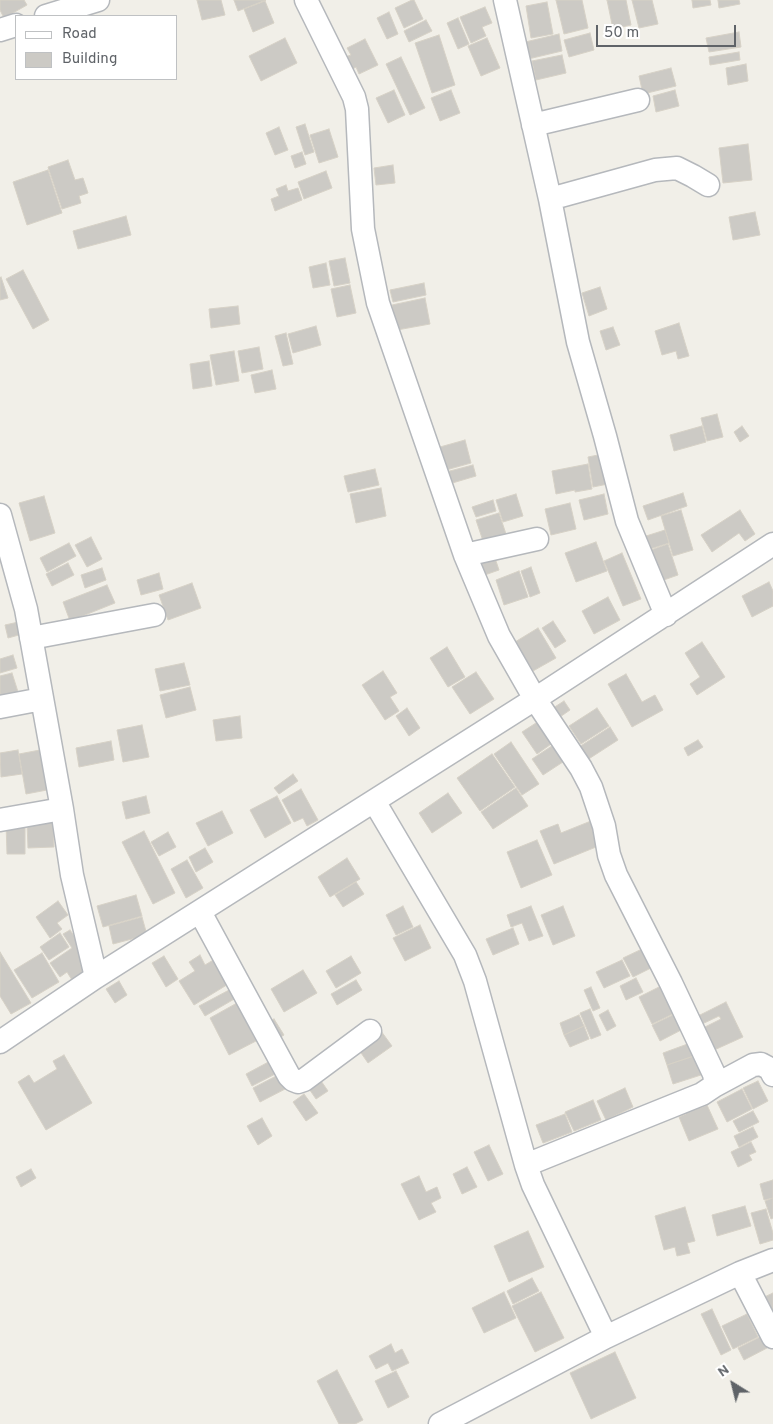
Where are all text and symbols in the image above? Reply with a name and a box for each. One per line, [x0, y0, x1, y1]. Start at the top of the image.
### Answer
legend [15, 15, 178, 80]
scale bar [598, 15, 738, 47]
text: 50 m [604, 24, 639, 43]
text: Road [62, 25, 97, 44]
text: Building [62, 50, 117, 69]
north arrow [708, 1359, 758, 1409]
text: N [715, 1362, 733, 1381]

